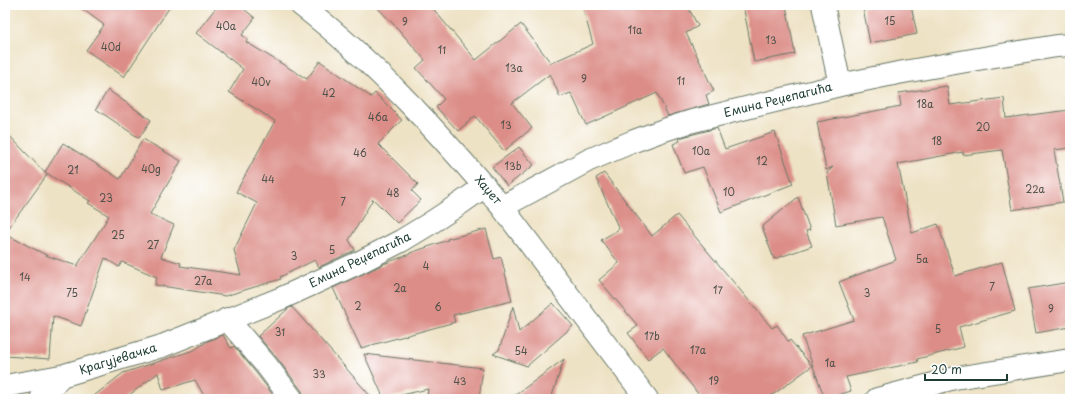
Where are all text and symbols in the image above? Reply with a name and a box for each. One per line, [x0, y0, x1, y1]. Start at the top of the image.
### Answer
house number: 15 [885, 13, 895, 28]
house number: 9 [402, 14, 408, 29]
house number: 40a [216, 18, 237, 33]
house number: 11a [628, 22, 643, 37]
house number: 13 [765, 32, 777, 47]
house number: 40d [101, 39, 121, 54]
house number: 11 [438, 42, 446, 57]
house number: 13a [505, 60, 523, 75]
house number: 9 [581, 71, 587, 86]
house number: 11 [677, 73, 685, 88]
house number: 40v [252, 74, 271, 89]
street label: Емина Реџепагића [722, 77, 834, 121]
house number: 42 [322, 85, 336, 100]
house number: 18a [917, 96, 934, 111]
house number: 46a [368, 109, 389, 124]
house number: 13 [500, 117, 512, 132]
house number: 20 [976, 119, 990, 134]
house number: 18 [932, 133, 942, 148]
house number: 10a [692, 143, 711, 158]
house number: 46 [353, 145, 367, 160]
house number: 12 [756, 153, 768, 168]
house number: 13b [505, 158, 522, 173]
house number: 40g [141, 161, 161, 176]
house number: 21 [67, 162, 79, 177]
house number: 44 [261, 171, 275, 186]
street label: Хаџет [471, 171, 507, 208]
house number: 22a [1025, 181, 1046, 196]
house number: 10 [723, 184, 735, 199]
house number: 48 [387, 185, 399, 200]
house number: 23 [99, 190, 113, 205]
house number: 7 [340, 194, 346, 209]
street label: Емина Реџепагића [306, 226, 414, 292]
house number: 25 [111, 227, 125, 242]
house number: 27 [147, 237, 160, 252]
house number: 5 [329, 242, 335, 257]
house number: 3 [291, 248, 297, 263]
house number: 5a [916, 251, 929, 266]
house number: 4 [423, 258, 430, 273]
house number: 14 [19, 269, 31, 284]
house number: 27a [194, 273, 213, 288]
house number: 7 [989, 279, 995, 294]
house number: 2a [393, 280, 407, 295]
house number: 17 [713, 282, 724, 297]
house number: 75 [66, 285, 78, 300]
house number: 3 [864, 285, 870, 300]
house number: 2 [354, 298, 362, 313]
house number: 6 [434, 299, 442, 314]
house number: 9 [1048, 301, 1054, 316]
house number: 5 [935, 321, 941, 336]
house number: 31 [275, 324, 285, 339]
house number: 17b [644, 328, 660, 343]
street label: Крагујевачка [77, 338, 159, 378]
house number: 17a [690, 342, 707, 357]
house number: 54 [514, 343, 528, 358]
house number: 1a [825, 355, 836, 370]
scale bar [925, 356, 1007, 382]
text: 20 m [931, 360, 962, 378]
house number: 33 [312, 366, 326, 381]
house number: 43 [454, 373, 467, 388]
house number: 19 [709, 373, 719, 388]

